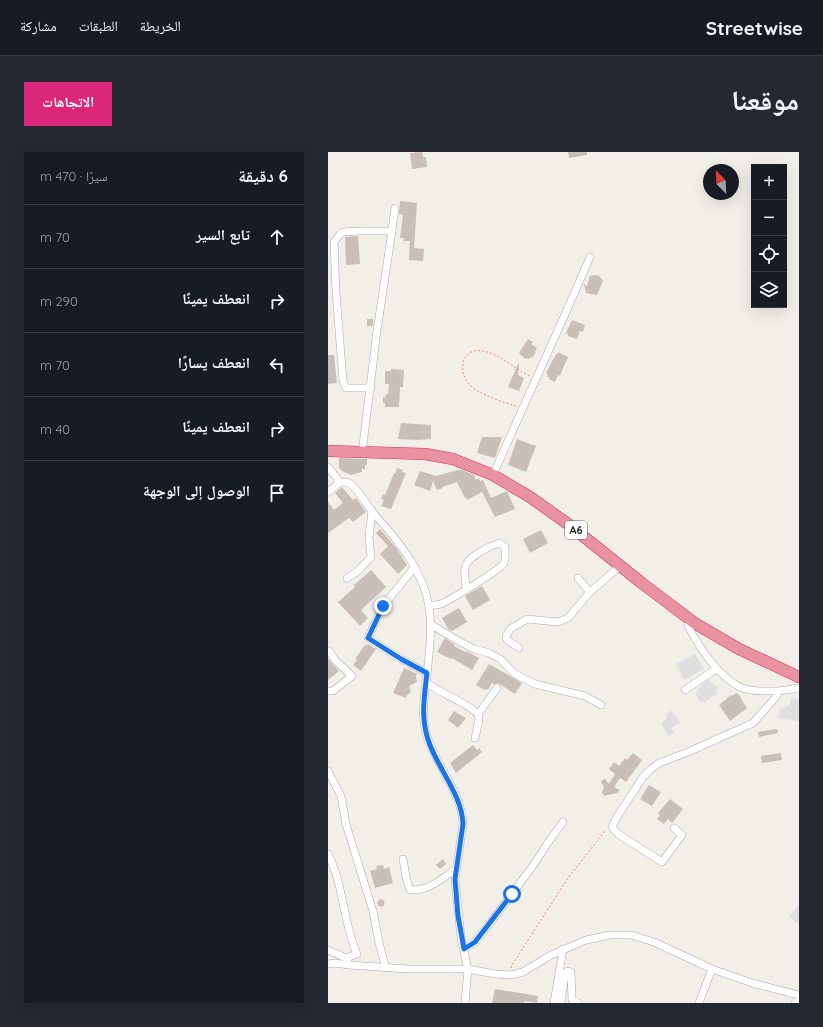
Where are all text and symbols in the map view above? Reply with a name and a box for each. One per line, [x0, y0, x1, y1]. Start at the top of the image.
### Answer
text: Streetwise [706, 16, 803, 40]
text: مشاركة [20, 17, 57, 35]
text: الطبقات [79, 17, 118, 35]
text: الخريطة [140, 17, 181, 35]
button: الاتجاهات [24, 82, 112, 126]
text: موقعنا [731, 82, 799, 117]
north arrow [703, 164, 739, 200]
map controls [751, 164, 787, 308]
button: + [751, 164, 787, 200]
text: 6 دقيقة [238, 165, 288, 186]
text: سيرًا · 470 m [40, 168, 108, 184]
button: − [751, 200, 787, 236]
text: تابع السير [196, 225, 250, 244]
icon: ahead [266, 226, 288, 248]
text: 70 m [40, 229, 70, 245]
button: locate [751, 236, 787, 272]
button: layers [751, 272, 787, 308]
text: انعطف يمينًا [182, 289, 250, 308]
icon: right [266, 290, 288, 312]
text: 290 m [40, 293, 78, 309]
text: انعطف يسارًا [178, 353, 250, 372]
icon: left [266, 354, 288, 376]
text: 70 m [40, 357, 70, 373]
text: انعطف يمينًا [182, 417, 250, 436]
icon: right [266, 418, 288, 440]
text: 40 m [40, 421, 70, 437]
text: الوصول إلى الوجهة [143, 481, 250, 500]
icon: arrive [266, 482, 288, 504]
road number: A6 [565, 521, 587, 539]
route end [374, 597, 392, 615]
route start [503, 885, 521, 903]

